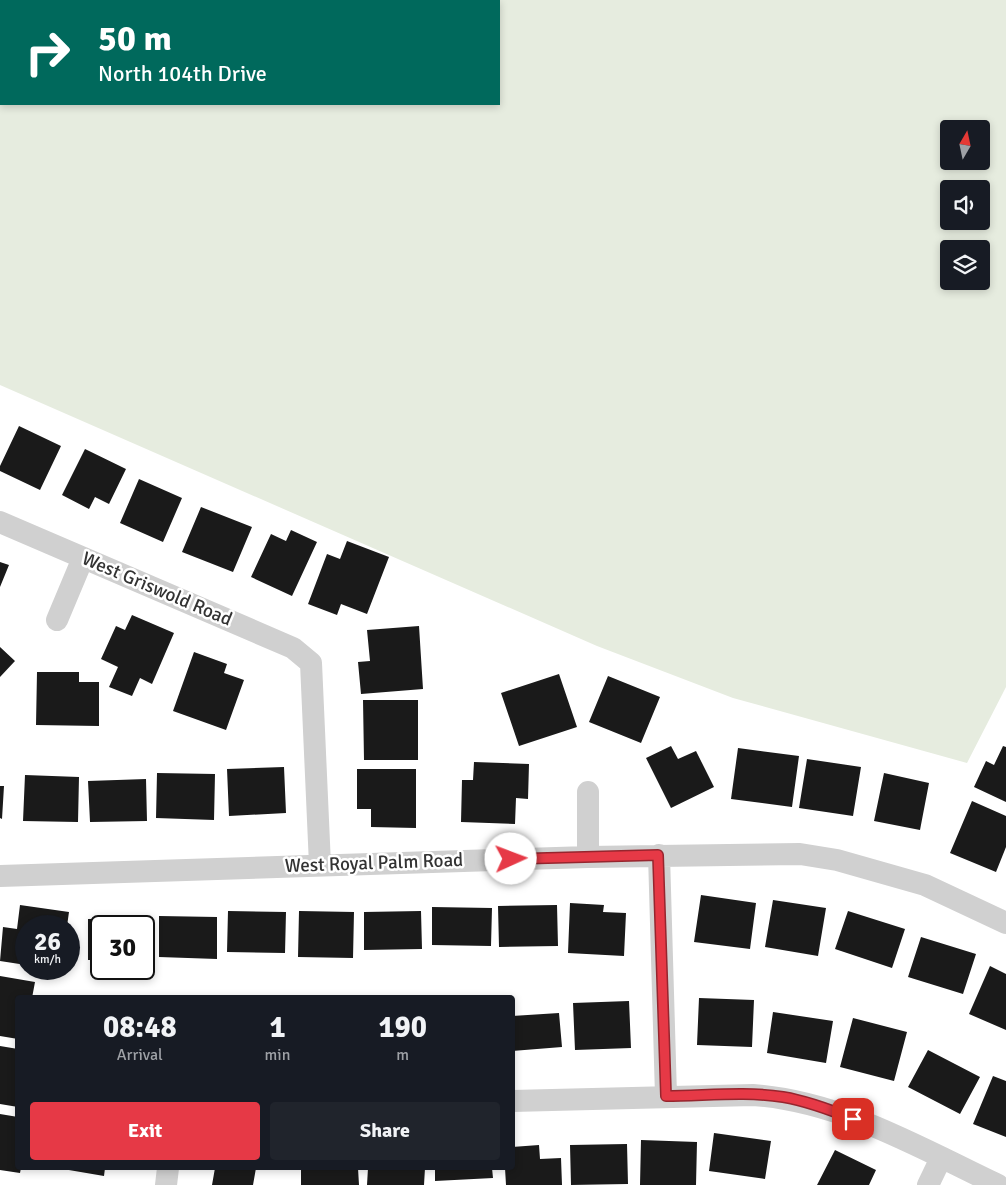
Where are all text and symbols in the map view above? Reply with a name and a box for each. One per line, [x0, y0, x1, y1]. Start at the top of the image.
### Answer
text: 50 m [98, 17, 172, 60]
icon: right [15, 20, 80, 85]
text: North 104th Drive [98, 60, 267, 87]
north arrow [940, 120, 990, 170]
map controls [940, 120, 990, 290]
button: sound [940, 180, 990, 230]
button: layers [940, 240, 990, 290]
street label: West Griswold Road [78, 547, 236, 631]
position arrow [484, 832, 536, 884]
street label: West Royal Palm Road [284, 848, 464, 878]
speed limit sign: 30 [90, 915, 155, 980]
text: 26 [34, 926, 61, 957]
text: km/h [34, 952, 61, 967]
text: 08:48 [103, 1009, 177, 1046]
text: 1 [269, 1009, 286, 1046]
text: 190 [378, 1009, 427, 1046]
text: Arrival [117, 1045, 163, 1065]
text: min [265, 1045, 290, 1065]
text: m [396, 1045, 409, 1065]
pin [832, 1098, 874, 1140]
button: Exit [30, 1102, 260, 1160]
button: Share [270, 1102, 500, 1160]
icon: arrive [839, 1105, 867, 1133]

